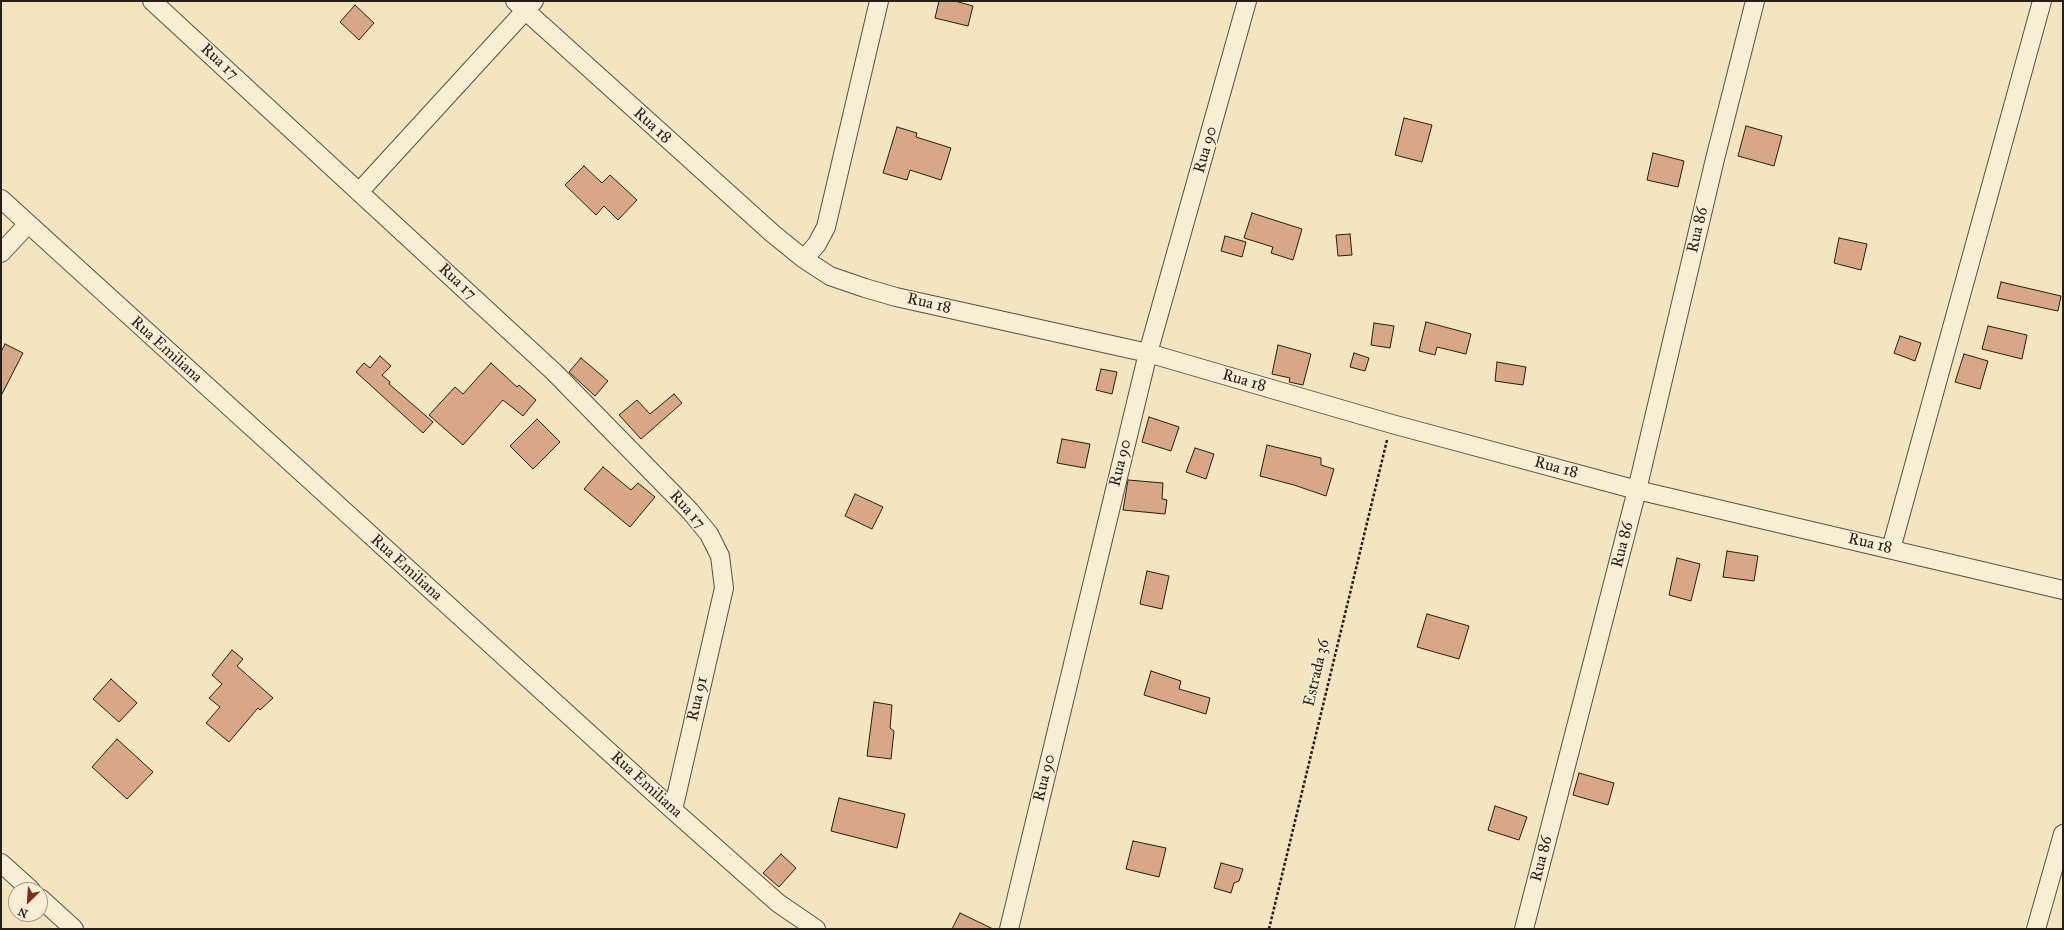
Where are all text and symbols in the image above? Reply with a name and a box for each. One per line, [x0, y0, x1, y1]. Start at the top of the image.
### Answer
street label: Rua 17 [196, 40, 242, 84]
street label: Rua 18 [629, 104, 675, 148]
street label: Rua 90 [1190, 124, 1222, 176]
street label: Rua 86 [1683, 205, 1713, 255]
street label: Rua 17 [434, 260, 480, 304]
street label: Rua 18 [905, 290, 953, 318]
street label: Rua Emiliana [126, 313, 206, 387]
street label: Rua 18 [1220, 366, 1268, 396]
street label: Rua 90 [1106, 438, 1136, 488]
street label: Rua 18 [1532, 453, 1580, 483]
street label: Rua 17 [665, 487, 709, 533]
street label: Rua 86 [1608, 520, 1638, 570]
street label: Rua 18 [1846, 530, 1894, 558]
street label: Rua Emiliana [366, 531, 446, 605]
street label: Estrada 36 [1300, 637, 1334, 709]
street label: Rua 91 [684, 675, 712, 723]
street label: Rua Emiliana [606, 748, 686, 822]
street label: Rua 90 [1030, 753, 1060, 803]
street label: Rua 86 [1527, 834, 1557, 884]
north arrow [8, 882, 48, 922]
text: N [16, 905, 30, 920]

